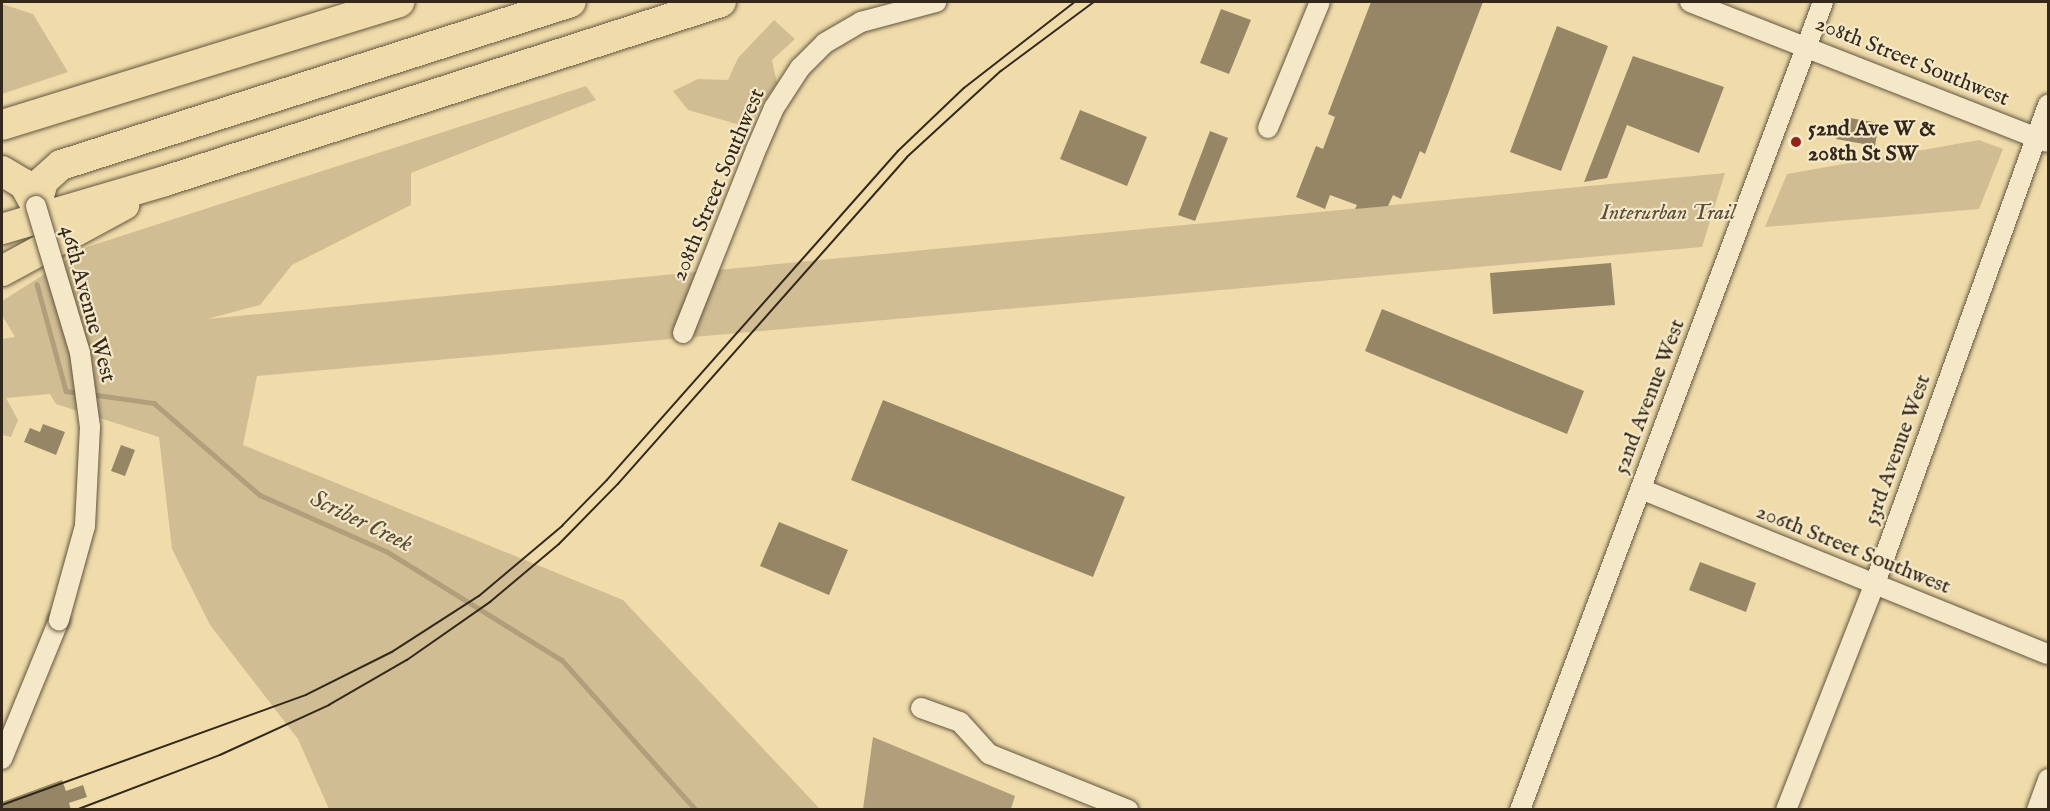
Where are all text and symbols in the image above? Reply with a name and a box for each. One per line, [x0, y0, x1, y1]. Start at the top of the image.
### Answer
street label: 208th Street Southwest [1811, 11, 2013, 113]
street label: 208th Street Southwest [667, 85, 771, 285]
place label: 52nd Ave W & 208th St SW [1808, 116, 1936, 168]
marker: 52nd Ave W & 208th St SW [1789, 135, 1803, 149]
park label: Interurban Trail [1601, 201, 1735, 227]
street label: 46th Avenue West [53, 223, 121, 385]
street label: 52nd Avenue West [1608, 316, 1692, 478]
street label: 53rd Avenue West [1859, 371, 1937, 529]
water label: Scriber Creek [305, 485, 417, 559]
street label: 206th Street Southwest [1752, 499, 1954, 601]

